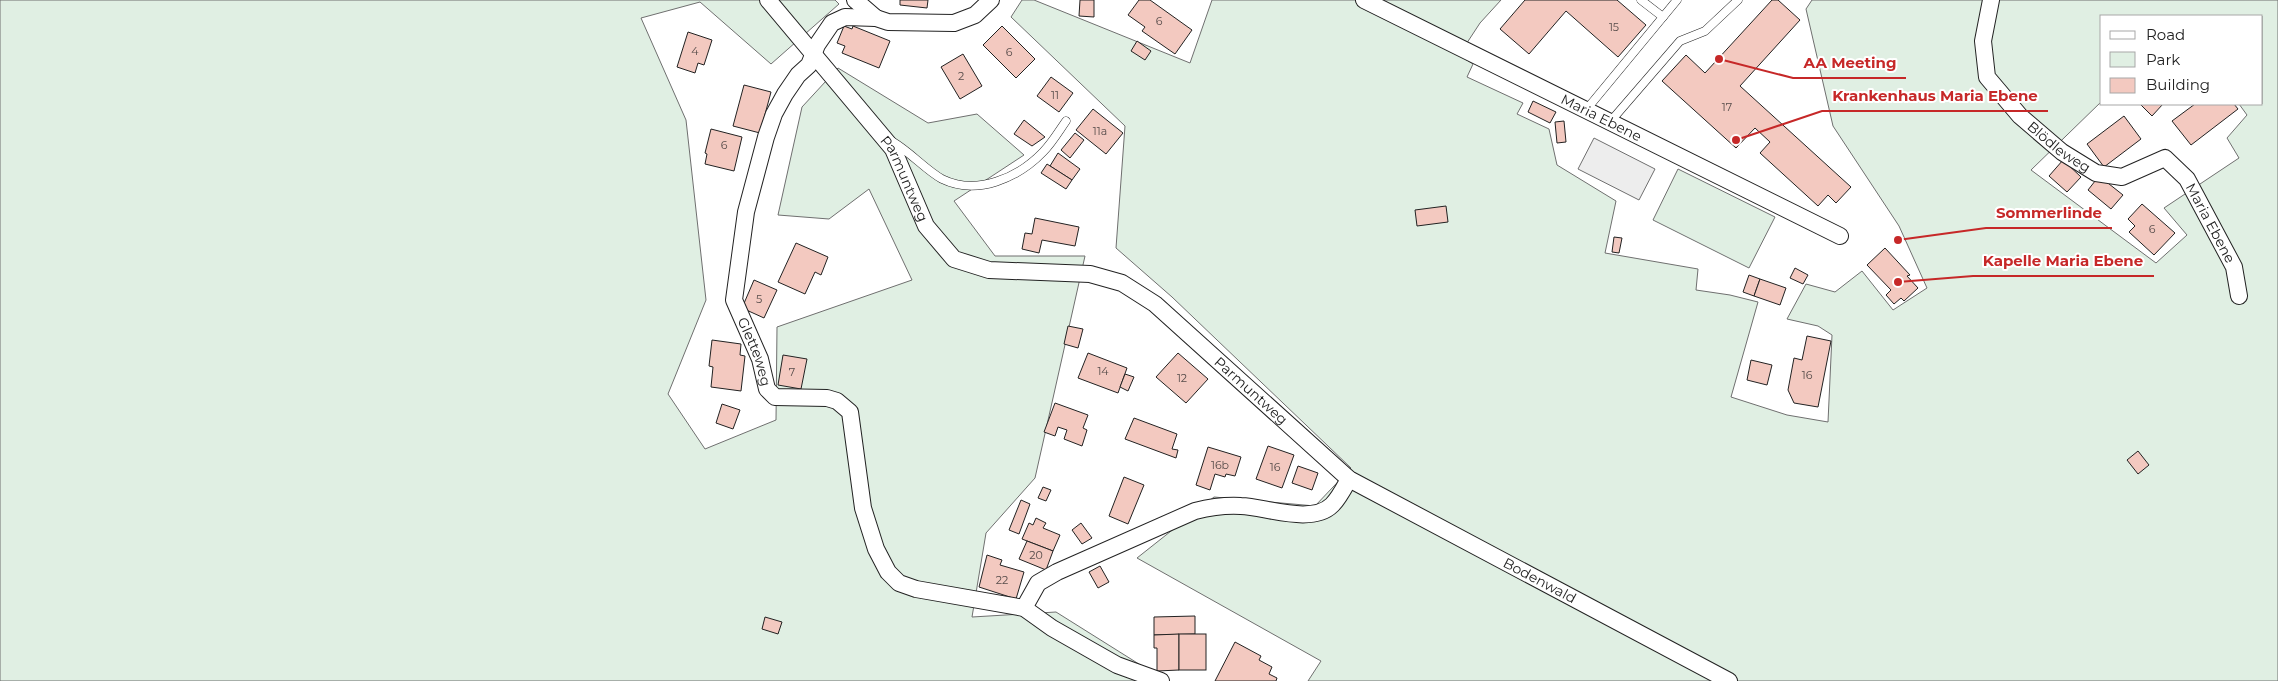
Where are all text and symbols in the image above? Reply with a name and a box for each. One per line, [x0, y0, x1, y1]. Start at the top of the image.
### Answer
house number: 6 [1156, 14, 1163, 28]
legend [2100, 15, 2263, 105]
house number: 15 [1609, 20, 1619, 34]
text: Road [2146, 25, 2185, 44]
house number: 4 [691, 44, 699, 58]
house number: 6 [1006, 45, 1013, 59]
callout: AA Meeting [1793, 48, 1906, 78]
text: Park [2146, 50, 2180, 69]
text: AA Meeting [1803, 53, 1896, 72]
house number: 2 [958, 69, 964, 83]
text: Building [2146, 75, 2210, 94]
callout: Krankenhaus Maria Ebene [1822, 81, 2048, 111]
text: Krankenhaus Maria Ebene [1832, 86, 2038, 105]
house number: 11 [1051, 88, 1059, 102]
street label: Maria Ebene [1558, 90, 1645, 145]
house number: 17 [1722, 100, 1732, 114]
street label: Blödleweg [2024, 117, 2094, 177]
house number: 11a [1093, 124, 1107, 138]
street label: Parmuntweg [876, 132, 932, 224]
house number: 6 [721, 138, 728, 152]
street label: Maria Ebene [2182, 180, 2239, 266]
callout: Sommerlinde [1986, 198, 2112, 228]
text: Sommerlinde [1996, 203, 2102, 222]
house number: 6 [2149, 222, 2156, 236]
callout: Kapelle Maria Ebene [1973, 246, 2154, 276]
text: Kapelle Maria Ebene [1983, 251, 2143, 270]
house number: 5 [756, 292, 762, 306]
street label: Gletteweg [734, 314, 775, 388]
street label: Parmuntweg [1210, 353, 1292, 428]
house number: 14 [1097, 364, 1109, 378]
house number: 7 [789, 365, 795, 379]
house number: 16 [1802, 368, 1813, 382]
house number: 12 [1177, 371, 1187, 385]
house number: 16b [1211, 458, 1229, 472]
house number: 16 [1270, 460, 1281, 474]
house number: 20 [1029, 548, 1043, 562]
street label: Bodenwald [1500, 554, 1579, 607]
house number: 22 [996, 573, 1008, 587]

